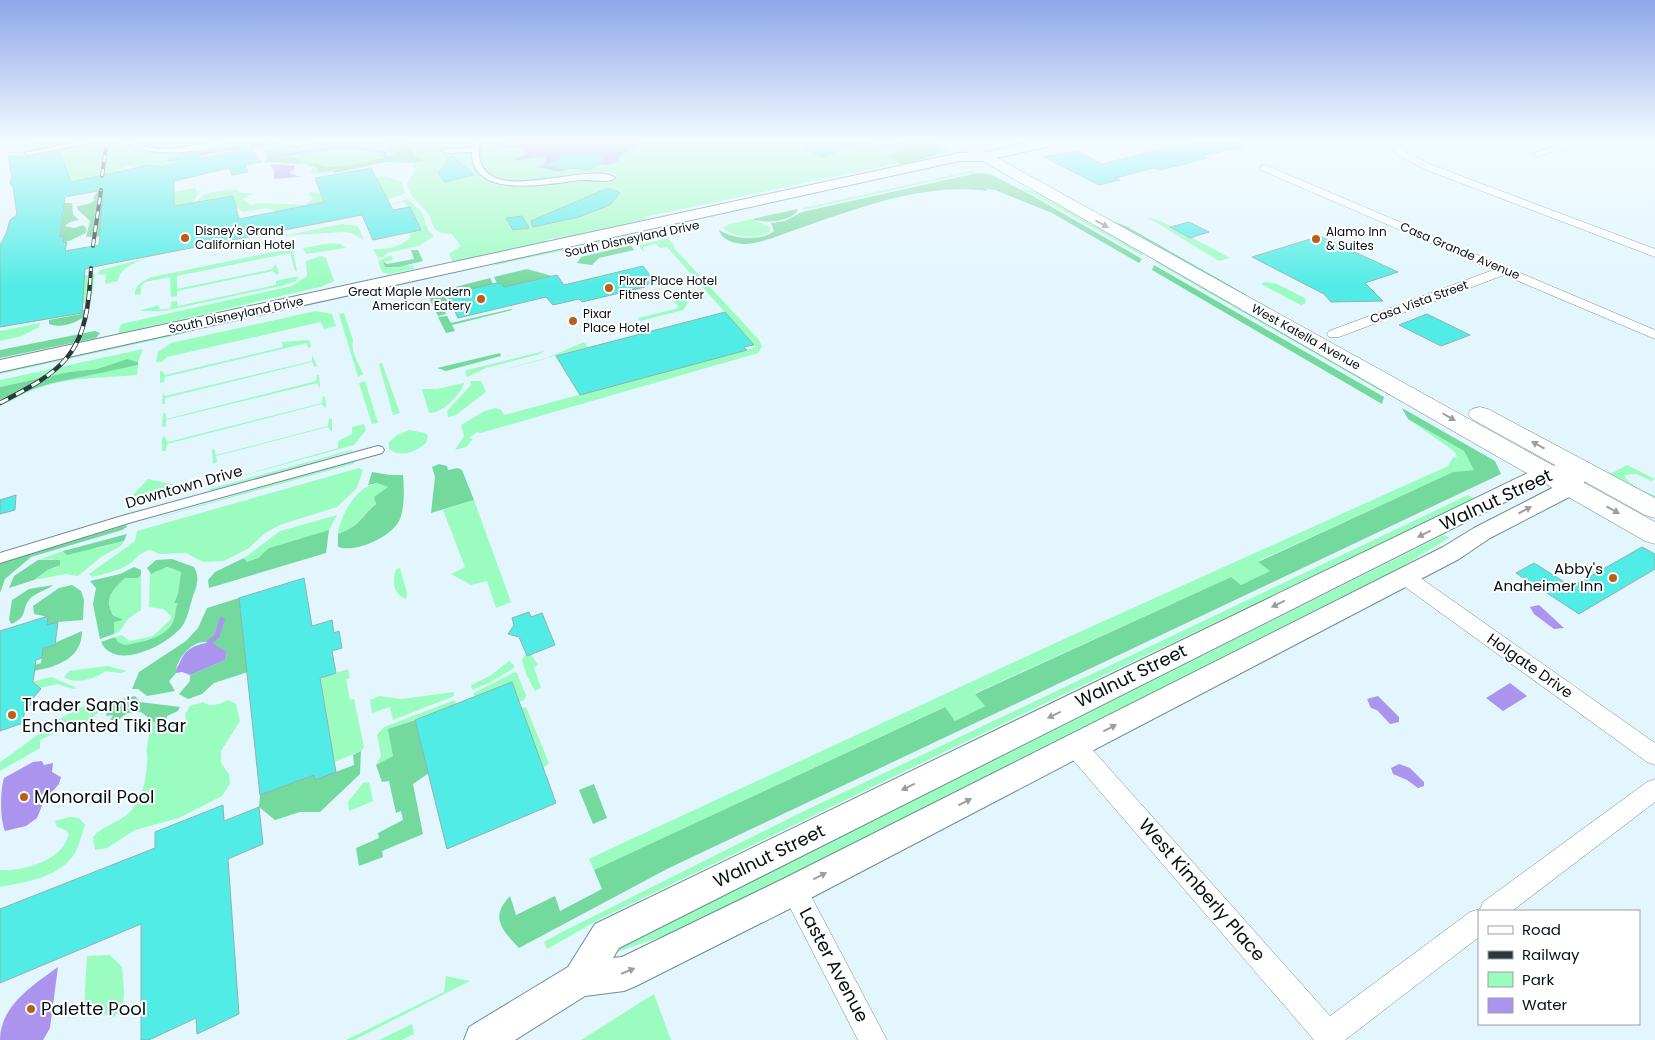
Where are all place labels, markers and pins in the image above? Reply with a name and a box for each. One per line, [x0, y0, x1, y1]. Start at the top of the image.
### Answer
place label: Disney's Grand Californian Hotel [195, 222, 295, 253]
place label: Alamo Inn & Suites [1326, 223, 1387, 254]
marker: Disney's Grand Californian Hotel [179, 232, 191, 244]
marker: Alamo Inn & Suites [1310, 233, 1322, 245]
place label: Pixar Place Hotel Fitness Center [619, 272, 717, 303]
marker: Pixar Place Hotel Fitness Center [603, 282, 615, 294]
place label: Great Maple Modern American Eatery [348, 283, 471, 314]
marker: Great Maple Modern American Eatery [475, 293, 487, 305]
place label: Pixar Place Hotel [583, 305, 650, 336]
marker: Pixar Place Hotel [567, 315, 579, 327]
place label: Abby's Anaheimer Inn [1493, 558, 1603, 596]
marker: Abby's Anaheimer Inn [1607, 572, 1619, 584]
place label: Trader Sam's Enchanted Tiki Bar [22, 692, 186, 738]
marker: Trader Sam's Enchanted Tiki Bar [6, 709, 18, 721]
place label: Monorail Pool [34, 784, 155, 809]
marker: Monorail Pool [18, 791, 30, 803]
place label: Palette Pool [41, 996, 146, 1021]
marker: Palette Pool [25, 1003, 37, 1015]

